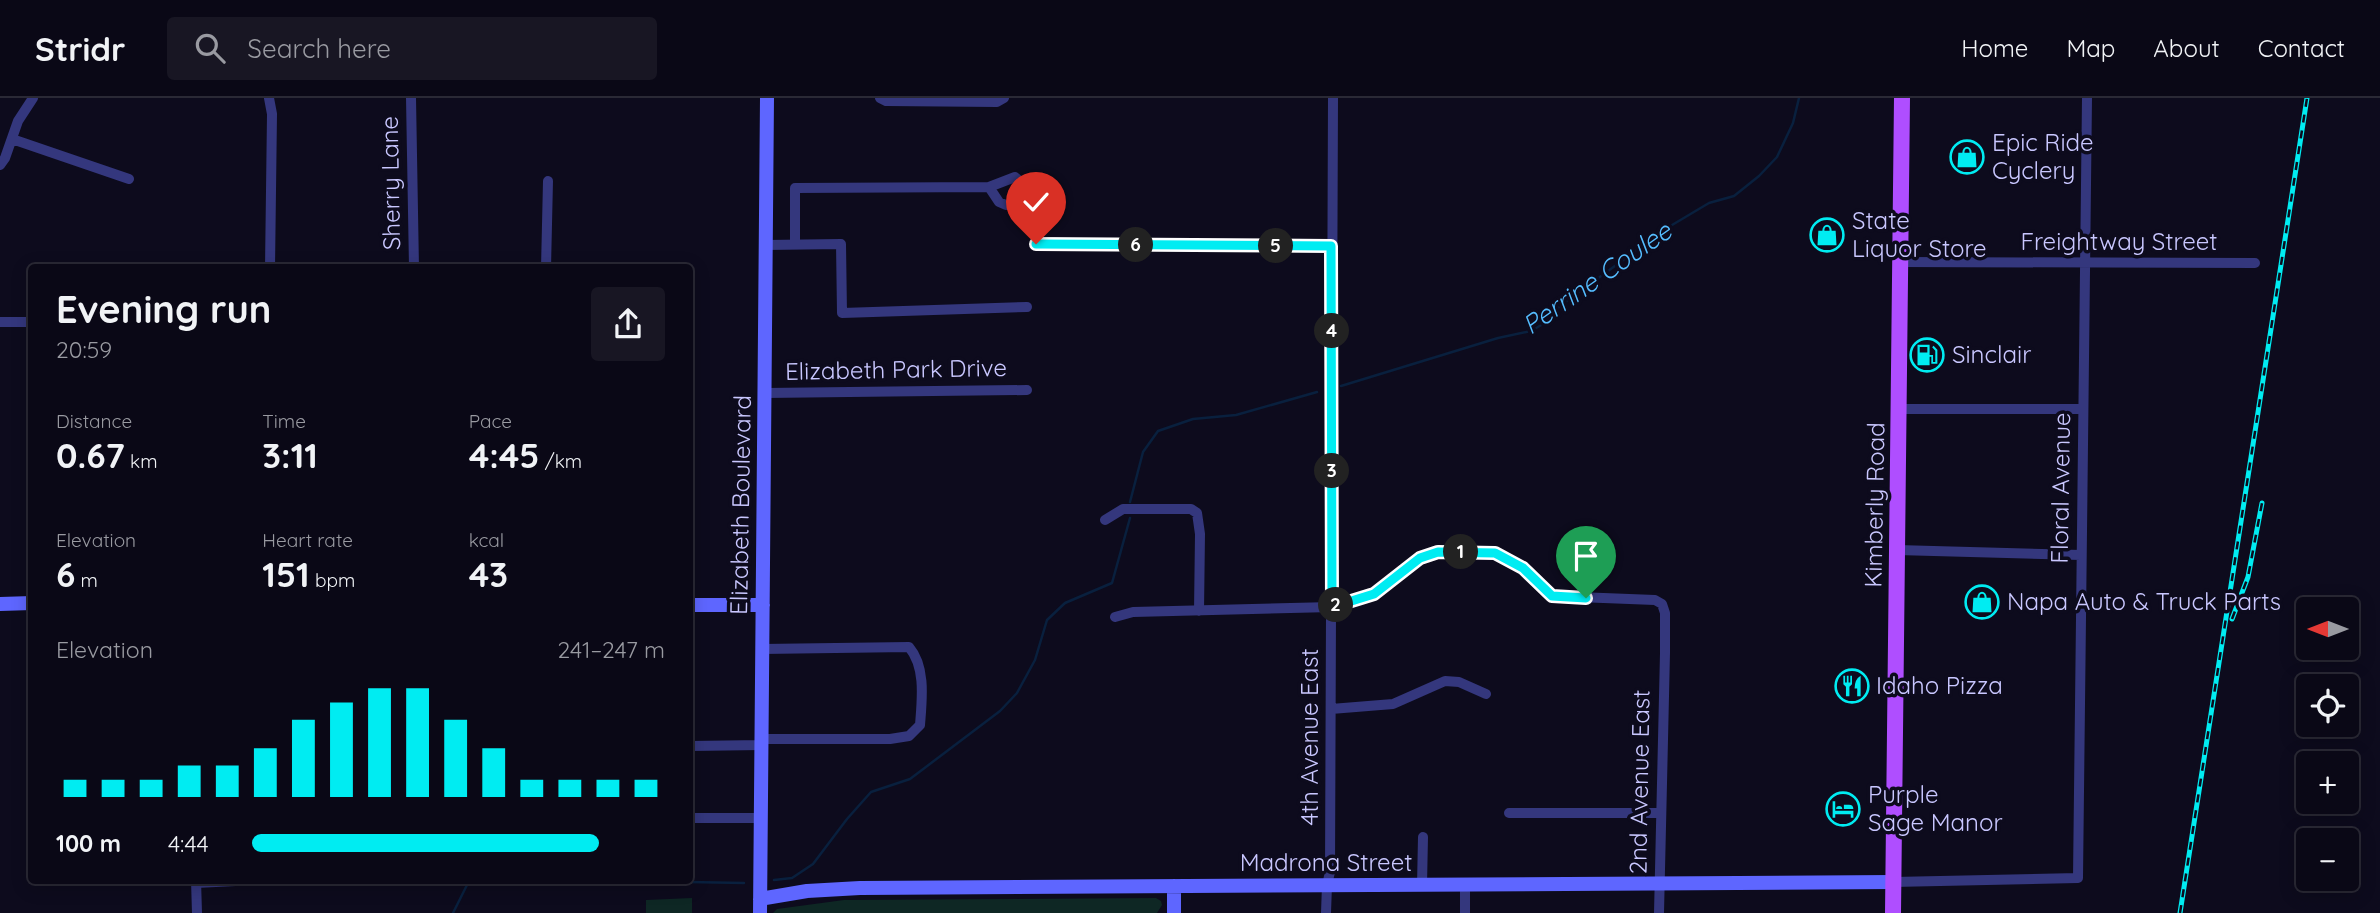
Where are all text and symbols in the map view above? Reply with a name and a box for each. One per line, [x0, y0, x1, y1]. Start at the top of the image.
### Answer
search box [167, 17, 657, 80]
text: Stridr [35, 28, 125, 69]
icon: search [191, 29, 229, 67]
text: Search here [247, 32, 391, 65]
text: Home [1961, 33, 2028, 63]
text: Map [2066, 33, 2115, 63]
text: About [2153, 33, 2220, 63]
text: Contact [2258, 33, 2345, 63]
street label: Sherry Lane [374, 116, 406, 250]
place label: Epic Ride Cyclery [1992, 127, 2094, 185]
shop icon: Epic Ride Cyclery [1948, 138, 1986, 176]
pin [1006, 172, 1066, 244]
icon: check [1017, 183, 1055, 221]
place label: State Liquor Store [1852, 205, 1987, 263]
water label: Perrine Coulee [1516, 213, 1679, 341]
shop icon: State Liquor Store [1808, 216, 1846, 254]
street label: Freightway Street [2021, 226, 2217, 256]
pin: 6 [1118, 228, 1154, 262]
pin: 5 [1258, 228, 1294, 264]
text: 6 [1130, 232, 1141, 256]
text: 5 [1270, 233, 1281, 257]
text: Evening run [56, 285, 271, 333]
button: share [591, 287, 665, 361]
pin: 4 [1314, 314, 1350, 348]
text: 4 [1326, 318, 1337, 342]
text: 20:59 [56, 335, 112, 364]
fuel station icon: Sinclair [1908, 336, 1946, 374]
place label: Sinclair [1952, 339, 2031, 369]
street label: Elizabeth Park Drive [785, 352, 1007, 386]
street label: Elizabeth Boulevard [723, 395, 757, 615]
text: Distance [56, 409, 132, 433]
text: Time [262, 409, 306, 433]
text: Pace [469, 409, 512, 433]
street label: Floral Avenue [2044, 412, 2076, 564]
street label: Kimberly Road [1858, 422, 1890, 588]
text: 0.67 [56, 433, 125, 477]
text: 3:11 [262, 433, 318, 477]
text: 4:45 [469, 433, 540, 477]
text: km [125, 449, 157, 473]
text: /km [540, 449, 582, 473]
pin: 3 [1314, 454, 1350, 488]
text: 3 [1326, 458, 1337, 482]
pin [1556, 526, 1616, 598]
text: Elevation [56, 528, 136, 552]
text: Heart rate [262, 528, 353, 552]
text: kcal [469, 528, 504, 552]
pin: 1 [1444, 534, 1478, 570]
icon: arrive [1567, 537, 1605, 575]
text: 1 [1457, 539, 1464, 563]
text: 6 [56, 552, 75, 596]
text: 151 [262, 552, 310, 596]
text: 43 [469, 552, 508, 596]
text: m [75, 568, 98, 592]
text: bpm [310, 568, 355, 592]
shop icon: Napa Auto & Truck Parts [1963, 583, 2001, 621]
place label: Napa Auto & Truck Parts [2007, 586, 2281, 616]
pin: 2 [1318, 588, 1354, 622]
text: 2 [1330, 592, 1341, 616]
north arrow [2296, 597, 2359, 660]
map controls [2296, 597, 2359, 891]
text: Elevation [56, 635, 153, 664]
text: 241–247 m [558, 635, 665, 664]
street label: 4th Avenue East [1294, 648, 1324, 826]
restaurant icon: Idaho Pizza [1833, 667, 1871, 705]
place label: Idaho Pizza [1876, 670, 2003, 700]
button: locate [2296, 674, 2359, 737]
street label: 2nd Avenue East [1622, 690, 1656, 874]
button: + [2296, 751, 2359, 814]
place label: Purple Sage Manor [1868, 779, 2003, 837]
hotel icon: Purple Sage Manor [1824, 790, 1862, 828]
button: − [2296, 828, 2359, 891]
text: 100 m [56, 829, 121, 858]
text: 4:44 [168, 829, 209, 858]
street label: Madrona Street [1240, 847, 1412, 877]

